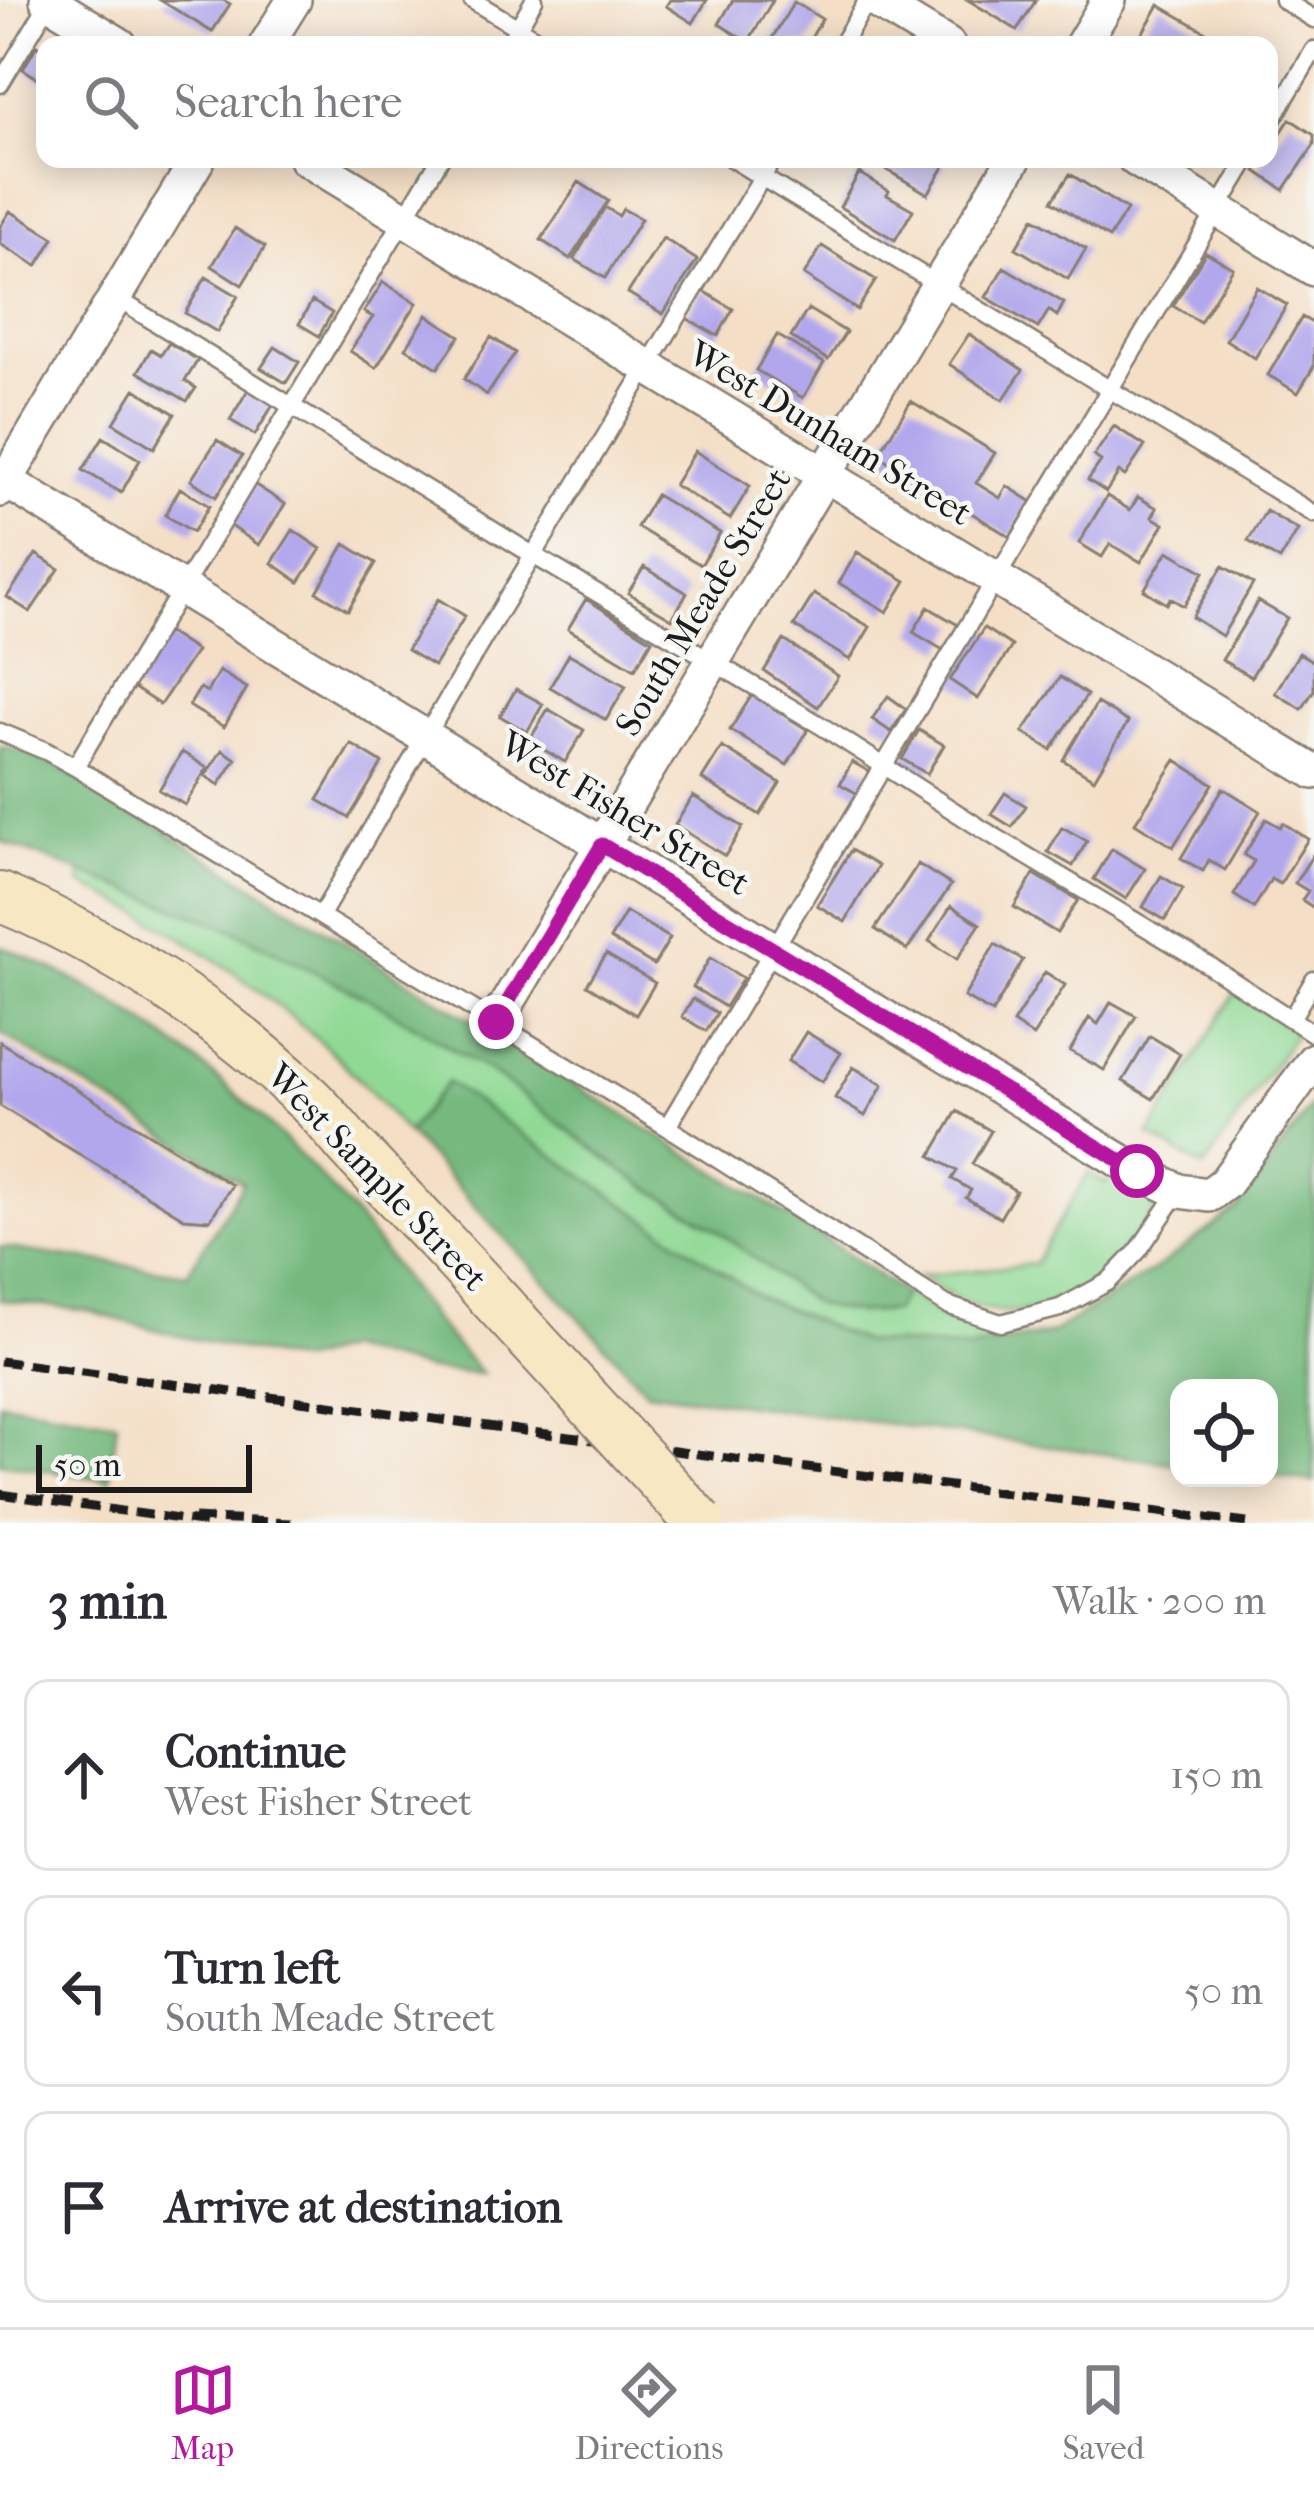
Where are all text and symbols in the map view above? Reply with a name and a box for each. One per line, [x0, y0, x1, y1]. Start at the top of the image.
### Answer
search box [36, 36, 1278, 168]
icon: search [78, 69, 144, 135]
text: Search here [174, 76, 402, 129]
street label: West Dunham Street [680, 331, 979, 534]
street label: South Meade Street [607, 460, 800, 743]
street label: West Fisher Street [492, 721, 757, 904]
route end [469, 995, 523, 1049]
street label: West Sample Street [257, 1054, 496, 1299]
route start [1110, 1144, 1164, 1198]
map controls [1170, 1379, 1278, 1487]
button: locate [1170, 1379, 1278, 1487]
scale bar [36, 1439, 252, 1492]
text: 50 m [54, 1446, 121, 1485]
text: 3 min [48, 1571, 167, 1631]
text: Walk · 200 m [1053, 1578, 1266, 1624]
text: Continue [165, 1726, 346, 1779]
icon: ahead [51, 1742, 117, 1808]
text: 150 m [1170, 1752, 1263, 1798]
text: West Fisher Street [165, 1779, 472, 1825]
text: Turn left [165, 1942, 340, 1995]
icon: left [51, 1958, 117, 2024]
text: 50 m [1184, 1968, 1263, 2014]
text: South Meade Street [165, 1995, 495, 2041]
icon: arrive [51, 2174, 117, 2240]
text: Arrive at destination [165, 2181, 562, 2234]
tab: Map [170, 2357, 236, 2468]
tab: Directions [575, 2357, 723, 2468]
tab: Saved [1063, 2357, 1144, 2468]

